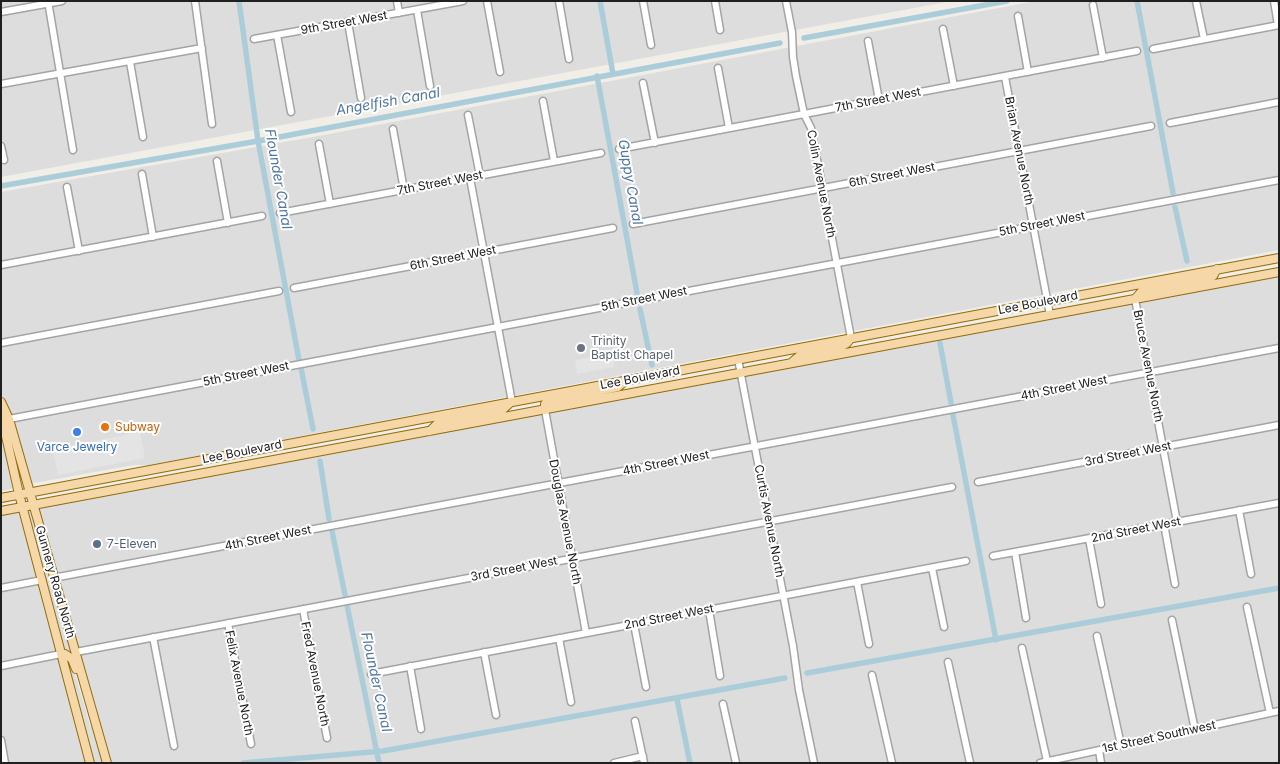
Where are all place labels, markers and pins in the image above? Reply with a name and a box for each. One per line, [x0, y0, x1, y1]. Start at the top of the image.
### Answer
place label: Trinity Baptist Chapel [591, 334, 673, 362]
marker: Trinity Baptist Chapel [575, 342, 587, 354]
place label: Subway [115, 420, 160, 434]
marker: Subway [99, 421, 111, 433]
marker: Varce Jewelry [71, 426, 83, 438]
place label: Varce Jewelry [37, 440, 117, 454]
place label: 7-Eleven [107, 537, 157, 551]
marker: 7-Eleven [91, 538, 103, 550]

